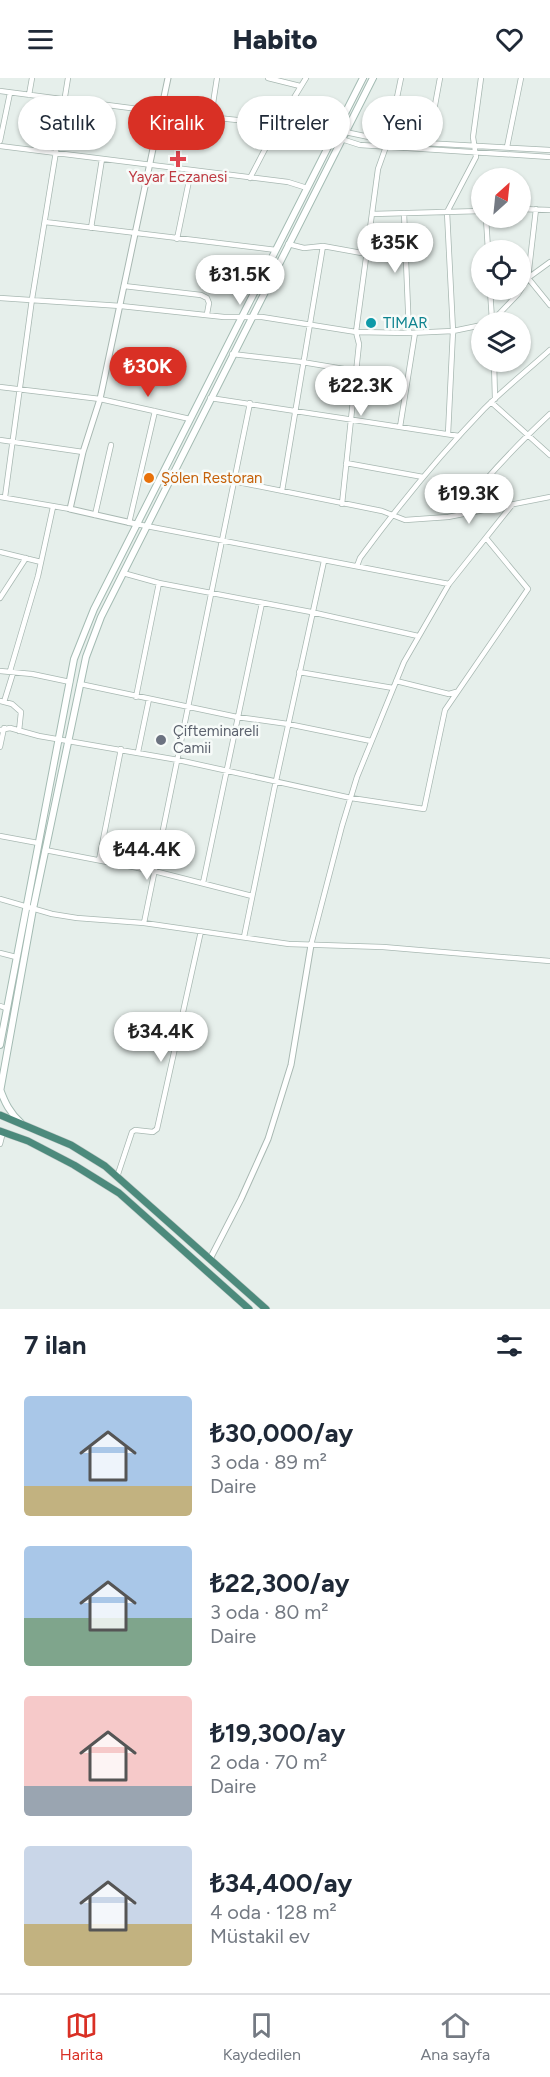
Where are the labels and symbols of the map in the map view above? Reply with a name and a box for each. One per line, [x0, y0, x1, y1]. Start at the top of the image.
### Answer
marker: Yayar Eczanesi [171, 152, 185, 166]
place label: Yayar Eczanesi [129, 168, 227, 186]
north arrow [471, 168, 531, 228]
pin: ₺35K [359, 223, 431, 274]
pin: ₺31.5K [191, 255, 289, 306]
place label: TIMAR [383, 314, 428, 332]
marker: TIMAR [364, 316, 378, 330]
pin: ₺30K [112, 347, 184, 398]
pin: ₺22.3K [312, 366, 410, 417]
place label: Şölen Restoran [161, 469, 262, 487]
marker: Şölen Restoran [142, 471, 156, 485]
pin: ₺19.3K [420, 474, 518, 525]
place label: Çifteminareli Camii [173, 722, 259, 757]
marker: Çifteminareli Camii [154, 733, 168, 747]
pin: ₺44.4K [98, 830, 196, 881]
pin: ₺34.4K [112, 1012, 210, 1063]

